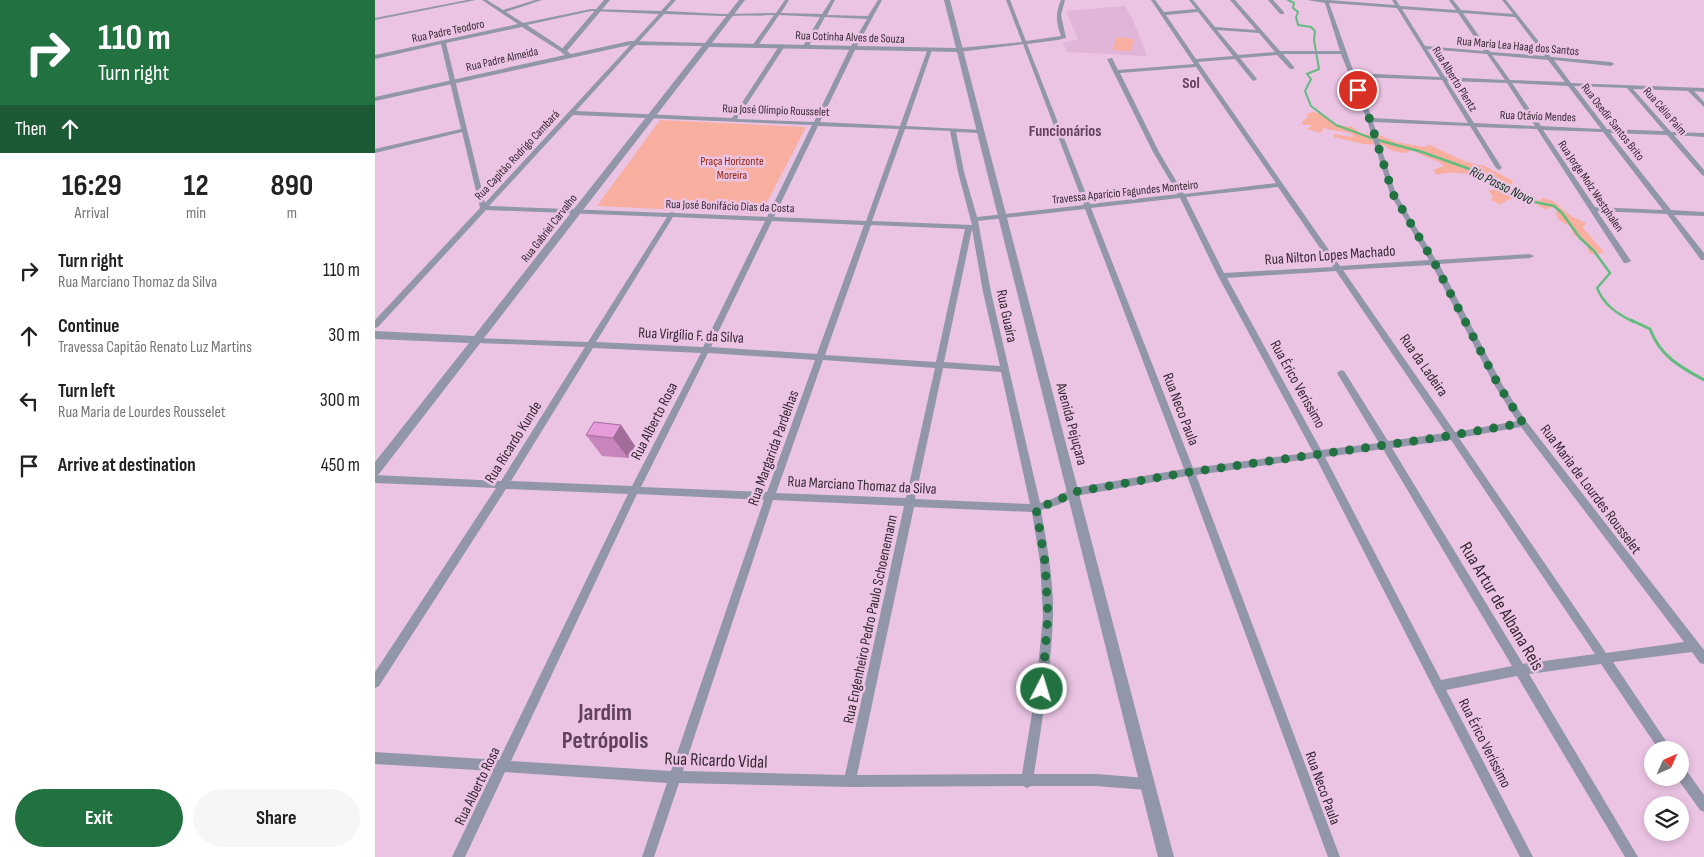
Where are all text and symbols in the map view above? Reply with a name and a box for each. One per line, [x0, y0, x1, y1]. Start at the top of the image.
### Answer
street label: Rua Padre Teodoro [410, 16, 486, 46]
text: 110 m [98, 17, 171, 60]
icon: right [15, 20, 80, 85]
street label: Rua Cotinha Alves de Souza [795, 28, 905, 47]
street label: Rua Maria Lea Haag dos Santos [1456, 34, 1580, 59]
street label: Rua Padre Almeida [465, 44, 540, 75]
street label: Rua Alberto Plentz [1429, 44, 1481, 115]
text: Turn right [98, 60, 169, 87]
pin [1337, 69, 1379, 111]
district label: Sol [1182, 74, 1200, 93]
icon: arrive [1344, 76, 1372, 104]
street label: Rua Osedir Santos Brito [1578, 81, 1647, 164]
street label: Rua Célio Paim [1640, 84, 1690, 139]
street label: Rua José Olímpio Rousselet [722, 101, 830, 120]
street label: Rua Capitão Rodrigo Cambará [472, 107, 563, 204]
street label: Rua Otávio Mendes [1500, 108, 1576, 125]
icon: ahead [56, 115, 84, 143]
text: Then [15, 118, 46, 141]
district label: Funcionários [1029, 122, 1101, 141]
street label: Rua Jorge Molz Westphalen [1554, 138, 1627, 235]
park label: Praça Horizonte Moreira [700, 154, 764, 183]
water label: Rio Passo Novo [1467, 163, 1537, 208]
text: 16:29 [62, 168, 122, 204]
text: 12 [184, 168, 209, 204]
text: 890 [271, 168, 313, 204]
street label: Travessa Aparício Fagundes Monteiro [1051, 177, 1199, 208]
street label: Rua Gabriel Carvalho [518, 191, 581, 265]
street label: Rua José Bonifácio Dias da Costa [665, 197, 795, 216]
text: Arrival [75, 204, 109, 223]
text: min [186, 204, 206, 223]
text: m [287, 204, 297, 223]
street label: Rua Nilton Lopes Machado [1264, 241, 1396, 270]
text: Turn right [58, 250, 123, 273]
icon: right [15, 257, 43, 285]
text: 110 m [323, 259, 360, 282]
text: Rua Marciano Thomaz da Silva [58, 273, 217, 292]
street label: Rua Guaíra [992, 288, 1021, 344]
text: Continue [58, 315, 119, 338]
icon: ahead [15, 322, 43, 350]
street label: Rua Virgílio F. da Silva [638, 323, 744, 348]
text: 30 m [328, 324, 360, 347]
street label: Rua da Ladeira [1395, 330, 1452, 400]
street label: Rua Érico Veríssimo [1266, 337, 1330, 432]
text: Travessa Capitão Renato Luz Martins [58, 338, 252, 357]
street label: Rua Neco Paula [1158, 370, 1203, 448]
street label: Rua Alberto Rosa [627, 379, 682, 463]
text: Turn left [58, 380, 115, 403]
street label: Avenida Pejuçara [1051, 380, 1092, 468]
icon: left [15, 387, 43, 415]
street label: Rua Margarida Pardelhas [744, 388, 803, 509]
text: 300 m [320, 389, 360, 412]
street label: Rua Ricardo Kunde [481, 398, 546, 487]
text: Rua Maria de Lourdes Rousselet [58, 403, 226, 422]
street label: Rua Maria de Lourdes Rousselet [1536, 421, 1646, 558]
icon: arrive [15, 452, 43, 480]
text: Arrive at destination [58, 454, 196, 477]
text: 450 m [321, 454, 360, 477]
street label: Rua Marciano Thomaz da Silva [787, 472, 937, 499]
street label: Rua Engenheiro Pedro Paulo Schoenemann [839, 513, 902, 725]
street label: Rua Artur de Albana Reis [1455, 538, 1548, 674]
position arrow [1015, 662, 1067, 714]
street label: Rua Érico Veríssimo [1454, 695, 1515, 791]
district label: Jardim Petrópolis [562, 698, 648, 755]
north arrow [1644, 741, 1689, 786]
map controls [1644, 741, 1689, 841]
street label: Rua Alberto Rosa [450, 744, 505, 828]
street label: Rua Ricardo Vidal [664, 748, 768, 773]
street label: Rua Neco Paula [1301, 749, 1345, 827]
button: Exit [15, 789, 183, 847]
button: Share [193, 789, 360, 847]
button: layers [1644, 796, 1689, 841]

